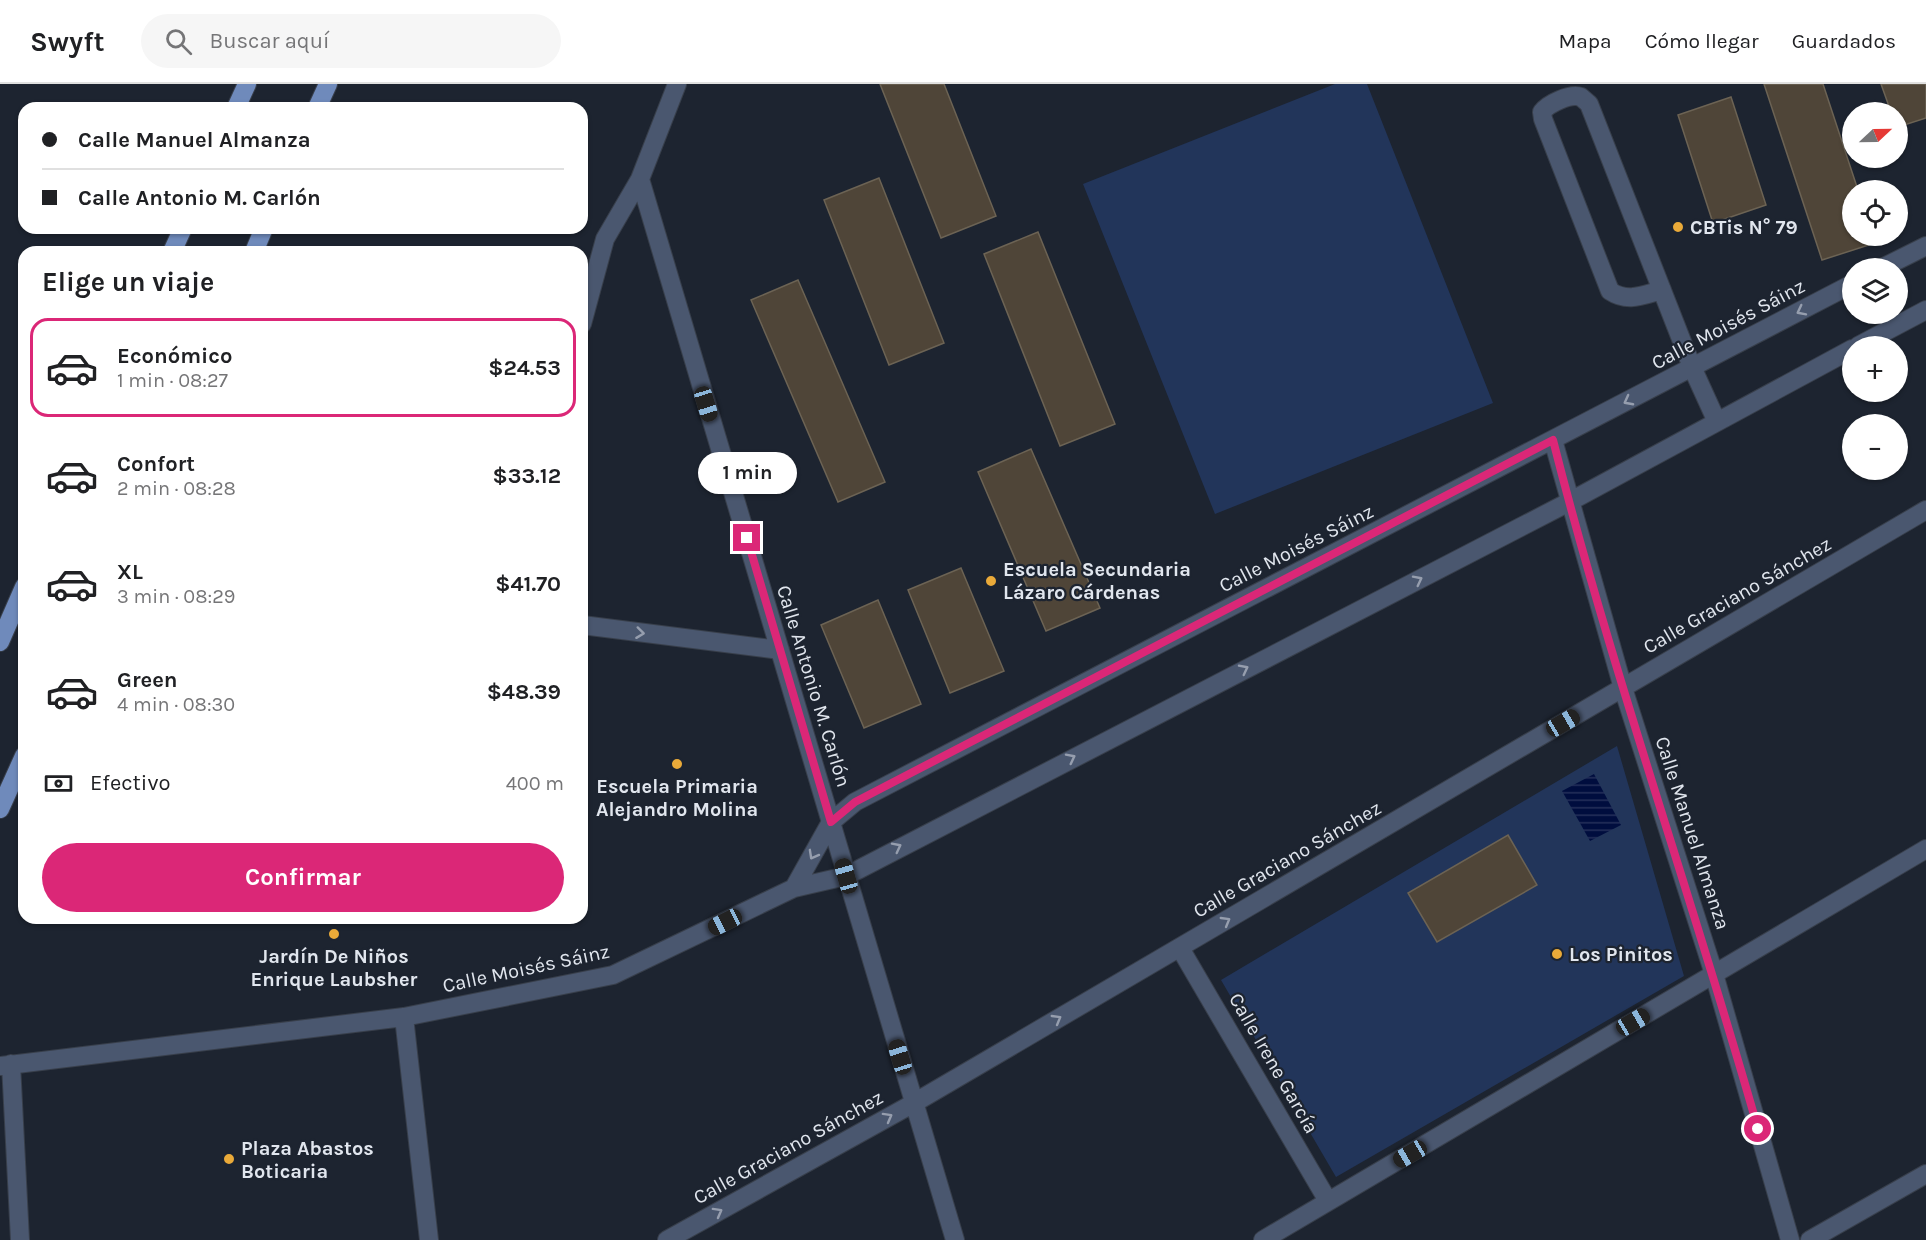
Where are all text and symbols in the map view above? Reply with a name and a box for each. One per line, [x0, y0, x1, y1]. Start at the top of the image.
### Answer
search box [141, 14, 561, 68]
text: Swyft [30, 25, 105, 58]
icon: search [162, 25, 195, 58]
text: Buscar aquí [210, 28, 330, 54]
text: Mapa [1558, 29, 1612, 53]
text: Cómo llegar [1645, 29, 1759, 53]
text: Guardados [1792, 29, 1896, 53]
north arrow [1842, 102, 1908, 168]
map controls [1842, 102, 1908, 480]
text: Calle Manuel Almanza [78, 127, 311, 153]
button: locate [1842, 180, 1908, 246]
text: Calle Antonio M. Carlón [78, 185, 321, 211]
place label: CBTis N° 79 [1690, 216, 1798, 239]
marker: CBTis N° 79 [1671, 220, 1685, 234]
button: layers [1842, 258, 1908, 324]
text: Elige un viaje [42, 266, 214, 298]
street label: Calle Moisés Sáinz [1648, 274, 1809, 374]
one-way arrow [1796, 304, 1807, 315]
button: + [1842, 336, 1908, 402]
icon: car [45, 341, 99, 395]
text: Económico [117, 343, 232, 369]
text: $24.53 [488, 355, 561, 381]
text: 1 min · 08:27 [117, 369, 228, 392]
car [692, 384, 720, 424]
one-way arrow [1623, 394, 1634, 405]
button: − [1842, 414, 1908, 480]
icon: car [45, 449, 99, 503]
text: Confort [117, 451, 195, 477]
callout: 1 min [698, 451, 796, 493]
text: 1 min [722, 461, 773, 484]
text: $33.12 [493, 463, 561, 489]
text: 2 min · 08:28 [117, 477, 236, 500]
street label: Calle Moisés Sáinz [1215, 500, 1377, 597]
route end [733, 524, 760, 551]
street label: Calle Graciano Sánchez [1639, 532, 1835, 659]
icon: car [45, 557, 99, 611]
place label: Escuela Secundaria Lázaro Cárdenas [1003, 558, 1191, 604]
text: XL [117, 559, 143, 585]
text: $41.70 [495, 571, 561, 597]
marker: Escuela Secundaria Lázaro Cárdenas [984, 574, 998, 588]
one-way arrow [1411, 576, 1422, 587]
street label: Calle Antonio M. Carlón [772, 583, 855, 790]
text: 3 min · 08:29 [117, 585, 235, 608]
one-way arrow [635, 626, 645, 638]
icon: car [45, 665, 99, 719]
one-way arrow [1238, 665, 1249, 676]
text: Green [117, 667, 178, 693]
text: $48.39 [487, 679, 561, 705]
text: 4 min · 08:30 [117, 693, 235, 716]
car [1543, 706, 1583, 740]
street label: Calle Manuel Almanza [1650, 734, 1735, 933]
one-way arrow [1065, 754, 1075, 765]
marker: Escuela Primaria Alejandro Molina [670, 757, 684, 771]
icon: cash [42, 767, 75, 800]
text: Efectivo [90, 770, 170, 796]
text: 400 m [506, 772, 564, 795]
place label: Escuela Primaria Alejandro Molina [596, 775, 758, 821]
street label: Calle Graciano Sánchez [1189, 796, 1385, 923]
button: Confirmar [42, 843, 564, 912]
one-way arrow [891, 843, 902, 855]
one-way arrow [808, 849, 820, 859]
car [832, 856, 860, 896]
car [705, 906, 745, 938]
one-way arrow [1219, 917, 1230, 928]
marker: Jardín De Niños Enrique Laubsher [327, 927, 341, 941]
street label: Calle Moisés Sáinz [441, 940, 612, 997]
place label: Los Pinitos [1569, 943, 1673, 966]
place label: Jardín De Niños Enrique Laubsher [251, 945, 418, 991]
marker: Los Pinitos [1550, 947, 1564, 961]
street label: Calle Irene García [1224, 989, 1323, 1137]
car [1613, 1005, 1653, 1039]
one-way arrow [1051, 1015, 1061, 1027]
car [886, 1037, 914, 1077]
street label: Calle Graciano Sánchez [690, 1086, 887, 1209]
one-way arrow [882, 1113, 892, 1124]
route start [1744, 1115, 1771, 1142]
place label: Plaza Abastos Boticaria [241, 1137, 374, 1183]
car [1390, 1137, 1430, 1171]
marker: Plaza Abastos Boticaria [222, 1152, 236, 1166]
one-way arrow [712, 1207, 722, 1219]

